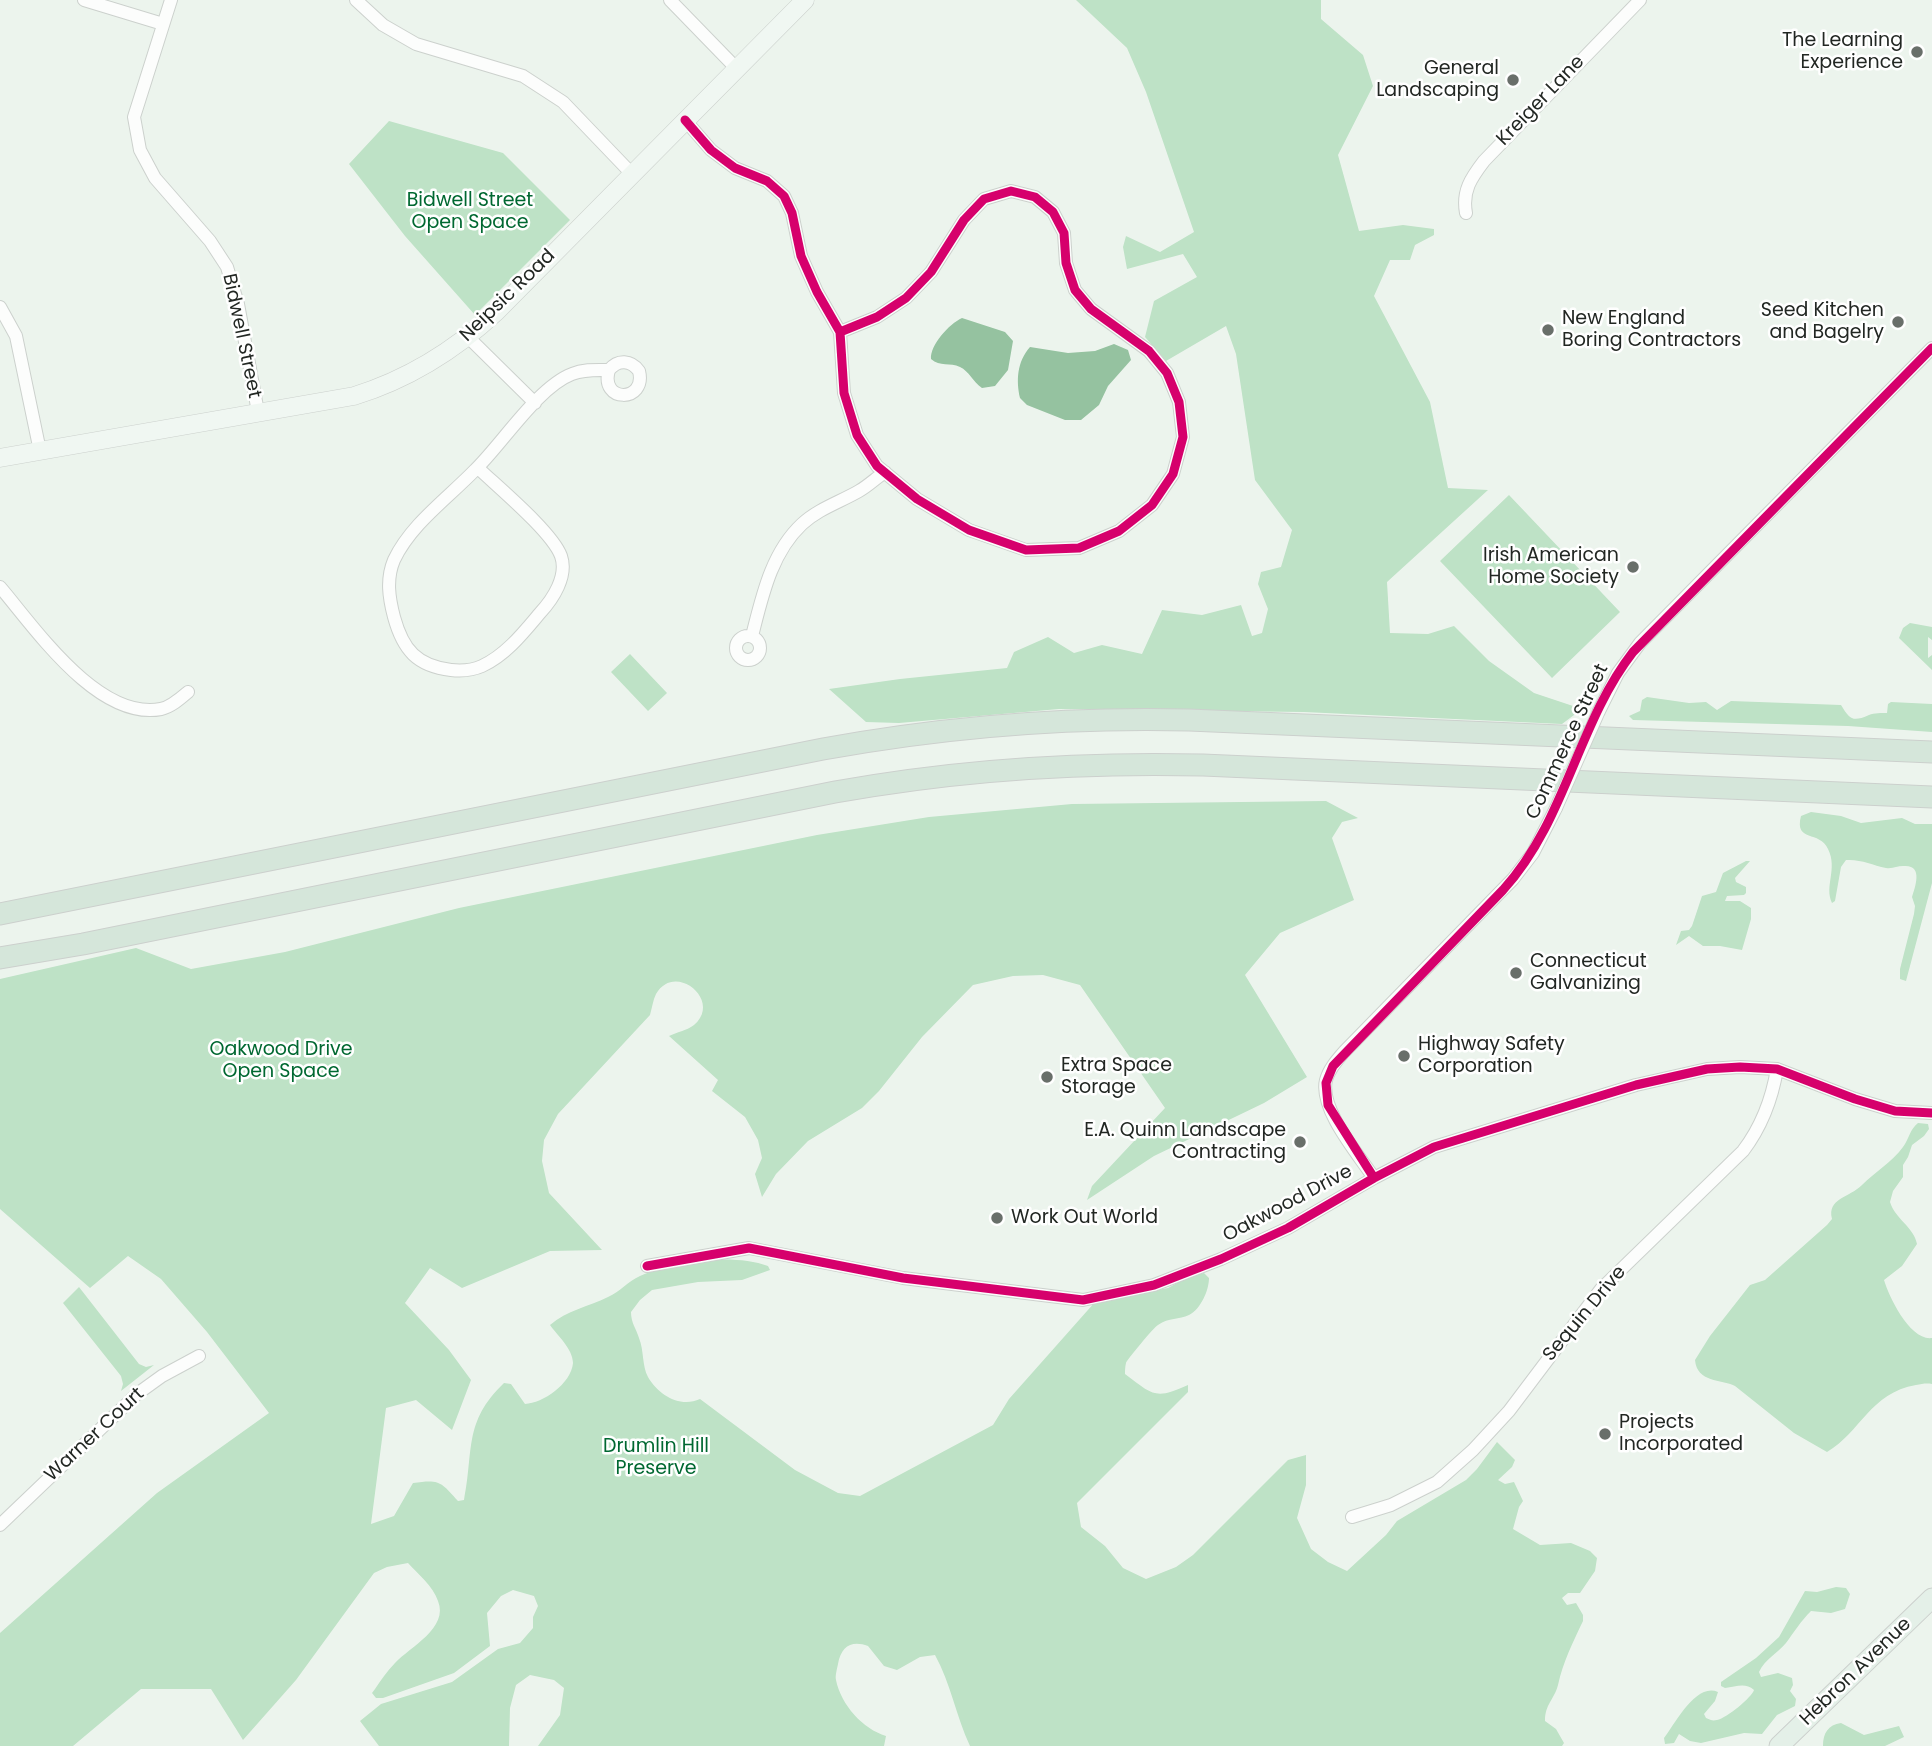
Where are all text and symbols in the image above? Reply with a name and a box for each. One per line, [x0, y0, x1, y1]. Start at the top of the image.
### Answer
place label: The Learning Experience [1782, 30, 1903, 74]
marker: The Learning Experience [1909, 44, 1925, 60]
street label: Kreiger Lane [1492, 51, 1590, 151]
place label: General Landscaping [1376, 58, 1499, 102]
marker: General Landscaping [1505, 72, 1521, 88]
park label: Bidwell Street Open Space [407, 190, 533, 234]
street label: Neipsic Road [456, 245, 560, 347]
street label: Bidwell Street [217, 272, 265, 400]
place label: Seed Kitchen and Bagelry [1761, 300, 1884, 344]
place label: New England Boring Contractors [1562, 308, 1741, 352]
marker: Seed Kitchen and Bagelry [1890, 314, 1906, 330]
marker: New England Boring Contractors [1540, 322, 1556, 338]
place label: Irish American Home Society [1483, 545, 1619, 589]
marker: Irish American Home Society [1625, 559, 1641, 575]
street label: Commerce Street [1522, 661, 1614, 823]
place label: Connecticut Galvanizing [1530, 951, 1647, 995]
marker: Connecticut Galvanizing [1508, 965, 1524, 981]
place label: Highway Safety Corporation [1418, 1034, 1565, 1078]
park label: Oakwood Drive Open Space [209, 1039, 353, 1083]
marker: Highway Safety Corporation [1396, 1048, 1412, 1064]
place label: Extra Space Storage [1061, 1055, 1172, 1099]
marker: Extra Space Storage [1039, 1069, 1055, 1085]
place label: E.A. Quinn Landscape Contracting [1084, 1120, 1286, 1164]
marker: E.A. Quinn Landscape Contracting [1292, 1134, 1308, 1150]
street label: Oakwood Drive [1220, 1160, 1356, 1248]
place label: Work Out World [1011, 1207, 1158, 1229]
marker: Work Out World [989, 1210, 1005, 1226]
street label: Sequin Drive [1539, 1262, 1631, 1366]
street label: Warner Court [41, 1383, 149, 1487]
place label: Projects Incorporated [1619, 1412, 1743, 1456]
marker: Projects Incorporated [1597, 1426, 1613, 1442]
park label: Drumlin Hill Preserve [603, 1436, 709, 1480]
street label: Hebron Avenue [1796, 1613, 1916, 1731]

